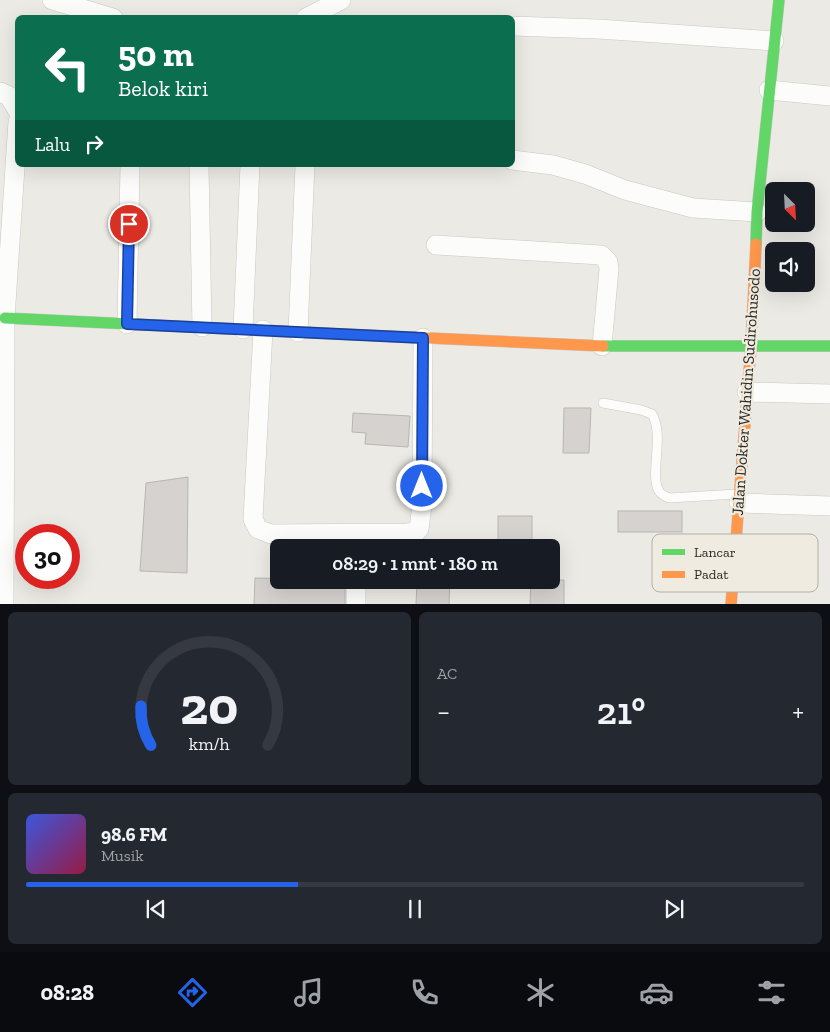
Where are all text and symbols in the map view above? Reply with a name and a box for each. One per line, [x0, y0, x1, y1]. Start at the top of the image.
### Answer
text: 50 m [118, 33, 194, 75]
icon: left [35, 35, 100, 100]
text: Belok kiri [118, 75, 208, 102]
icon: right [80, 130, 108, 158]
text: Lalu [35, 133, 70, 156]
north arrow [765, 182, 815, 232]
map controls [765, 182, 815, 292]
pin [108, 203, 150, 245]
icon: arrive [115, 210, 143, 238]
button: sound [765, 242, 815, 292]
street label: Jalan Dokter Wahidin Sudirohusodo [728, 268, 764, 516]
position arrow [395, 459, 447, 511]
speed limit sign: 30 [15, 524, 80, 589]
legend [652, 534, 818, 592]
text: Lancar [694, 544, 736, 561]
text: 08:29 · 1 mnt · 180 m [332, 552, 498, 575]
text: Padat [694, 566, 729, 583]
text: AC [437, 664, 457, 683]
text: 20 [181, 675, 238, 737]
text: 21° [597, 688, 646, 734]
text: − [437, 695, 450, 728]
text: + [792, 695, 804, 728]
text: km/h [189, 733, 230, 755]
text: 98.6 FM [101, 823, 167, 846]
text: Musik [101, 846, 144, 865]
icon: previous [142, 895, 170, 923]
icon: pause [401, 895, 429, 923]
icon: next [660, 895, 688, 923]
icon: directions [175, 975, 210, 1010]
icon: music [291, 975, 326, 1010]
icon: phone [407, 975, 442, 1010]
icon: climate [523, 975, 558, 1010]
icon: car [639, 975, 674, 1010]
icon: filters [754, 975, 789, 1010]
text: 08:28 [40, 979, 94, 1006]

